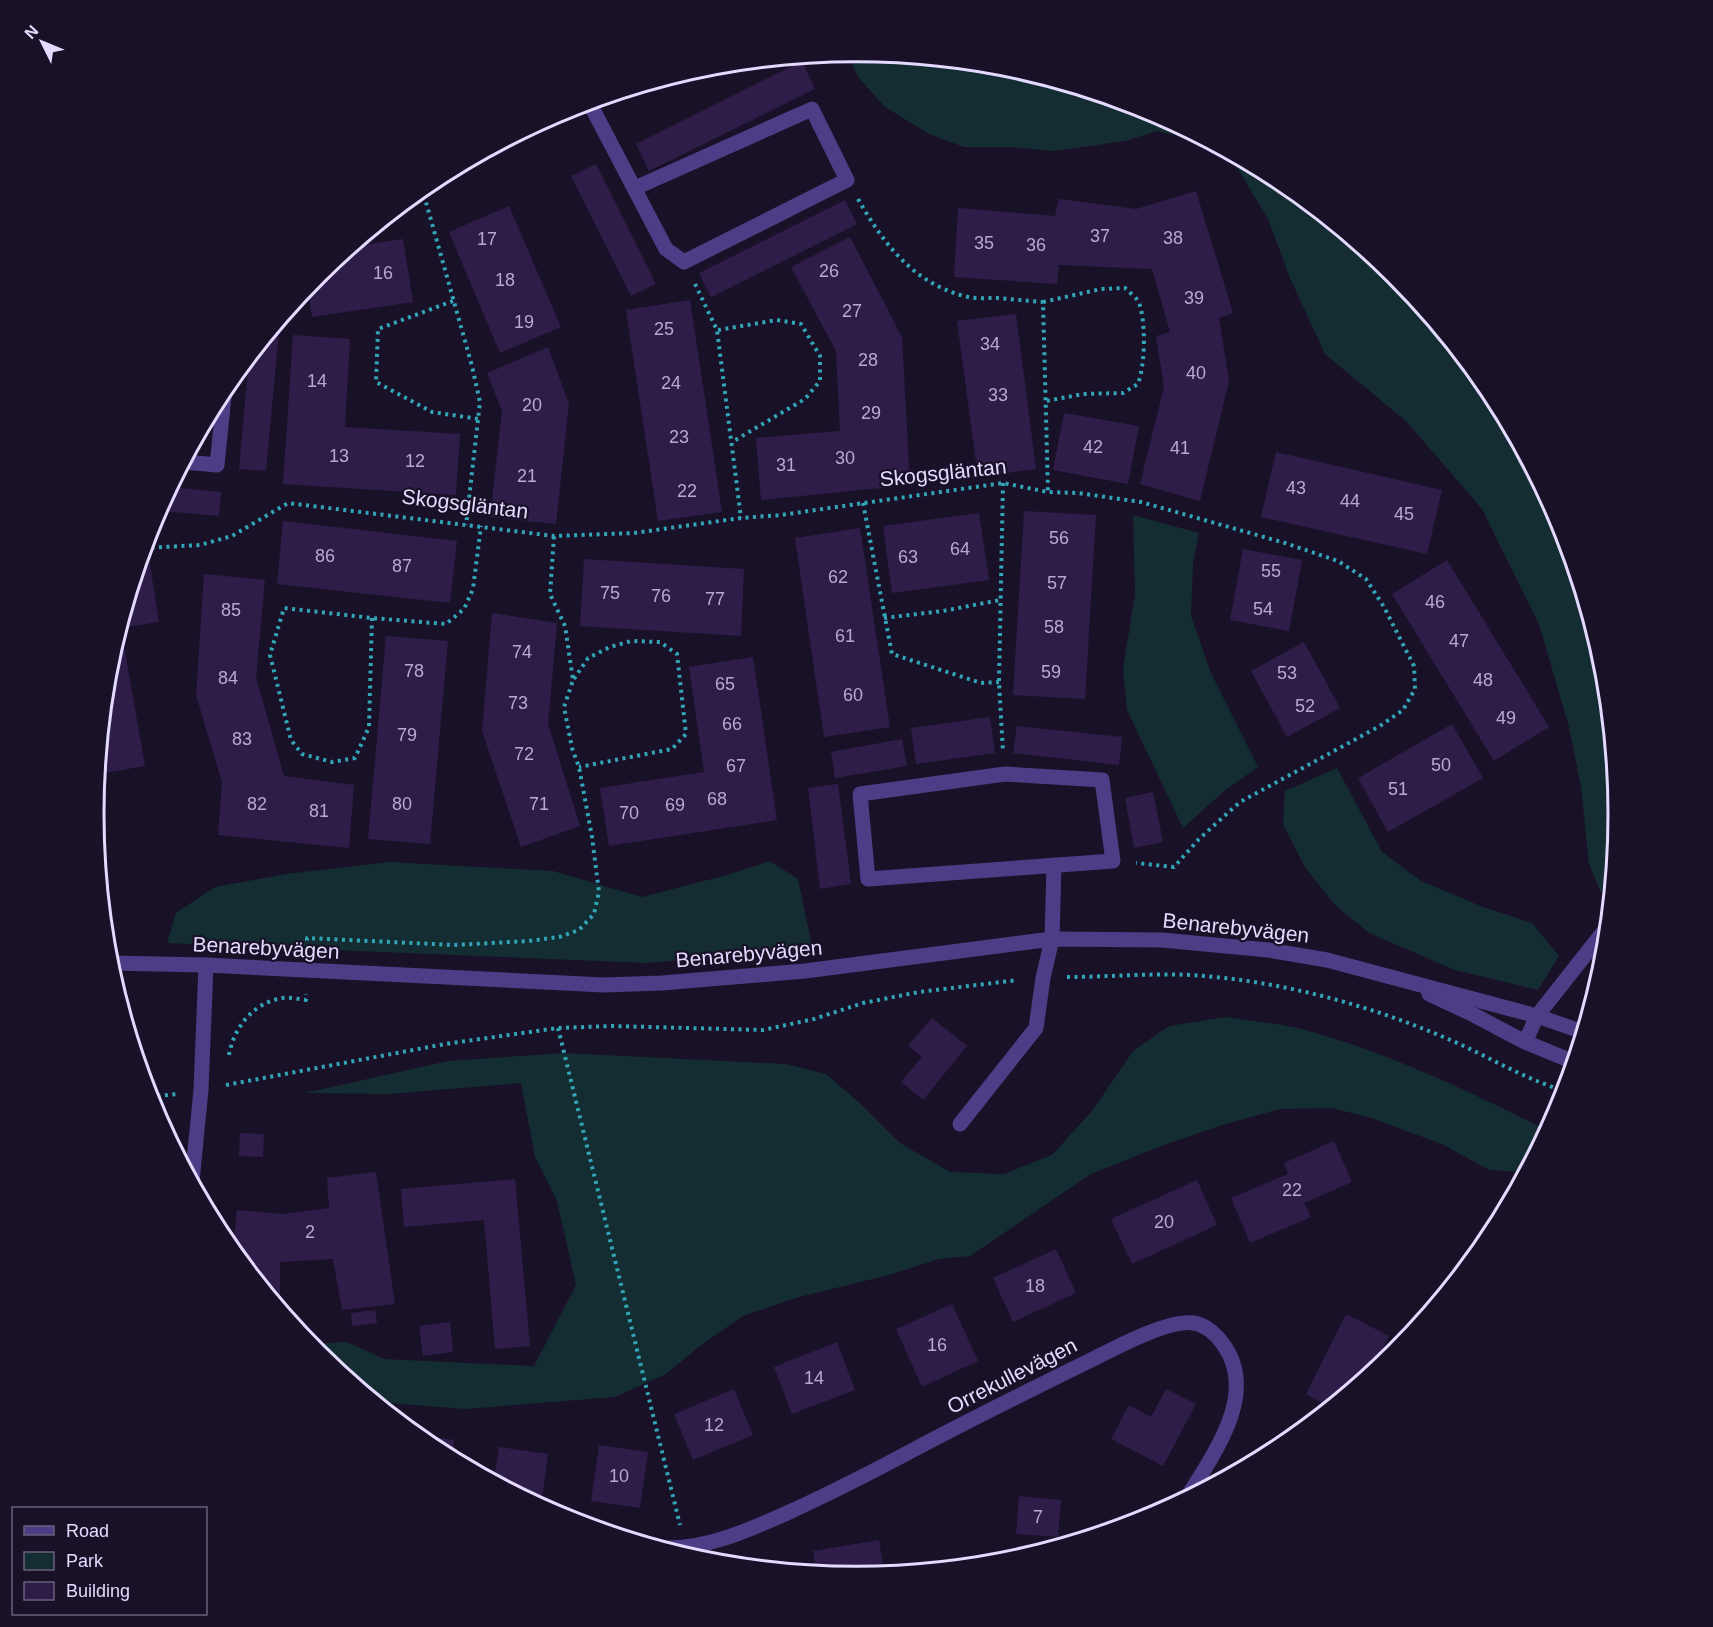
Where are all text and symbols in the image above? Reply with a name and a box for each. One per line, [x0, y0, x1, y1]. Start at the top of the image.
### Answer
north arrow [12, 12, 72, 72]
text: N [21, 22, 42, 42]
house number: 37 [1090, 226, 1110, 246]
house number: 38 [1163, 228, 1183, 248]
house number: 17 [477, 229, 497, 249]
house number: 35 [974, 233, 994, 253]
house number: 36 [1026, 235, 1046, 255]
house number: 26 [819, 261, 839, 281]
house number: 16 [373, 263, 393, 283]
house number: 18 [495, 270, 515, 290]
house number: 39 [1184, 288, 1204, 308]
house number: 27 [842, 301, 862, 321]
house number: 19 [514, 312, 534, 332]
house number: 25 [654, 319, 674, 339]
house number: 34 [980, 334, 1000, 354]
house number: 28 [858, 350, 878, 370]
house number: 40 [1186, 363, 1206, 383]
house number: 14 [307, 371, 327, 391]
house number: 24 [661, 373, 681, 393]
house number: 33 [988, 385, 1008, 405]
house number: 20 [522, 395, 542, 415]
house number: 29 [861, 403, 881, 423]
house number: 23 [669, 427, 689, 447]
house number: 42 [1083, 437, 1103, 457]
house number: 41 [1170, 438, 1190, 458]
house number: 13 [329, 446, 349, 466]
house number: 30 [835, 448, 855, 468]
house number: 12 [405, 451, 425, 471]
street label: Skogsgläntan [878, 454, 1007, 491]
house number: 31 [776, 455, 796, 475]
house number: 21 [517, 466, 537, 486]
house number: 43 [1286, 478, 1306, 498]
house number: 22 [677, 481, 697, 501]
street label: Skogsgläntan [401, 484, 530, 523]
house number: 44 [1340, 491, 1360, 511]
house number: 45 [1394, 504, 1414, 524]
house number: 56 [1049, 528, 1069, 548]
house number: 64 [950, 539, 970, 559]
house number: 86 [315, 546, 335, 566]
house number: 63 [898, 547, 918, 567]
house number: 87 [392, 556, 412, 576]
house number: 55 [1261, 561, 1281, 581]
house number: 62 [828, 567, 848, 587]
house number: 57 [1047, 573, 1067, 593]
house number: 75 [600, 583, 620, 603]
house number: 76 [651, 586, 671, 606]
house number: 77 [705, 589, 725, 609]
house number: 46 [1425, 592, 1445, 612]
house number: 54 [1253, 599, 1273, 619]
house number: 85 [221, 600, 241, 620]
house number: 58 [1044, 617, 1064, 637]
house number: 61 [835, 626, 855, 646]
house number: 47 [1449, 631, 1469, 651]
house number: 74 [512, 642, 532, 662]
house number: 78 [404, 661, 424, 681]
house number: 59 [1041, 662, 1061, 682]
house number: 53 [1277, 663, 1297, 683]
house number: 84 [218, 668, 238, 688]
house number: 48 [1473, 670, 1493, 690]
house number: 65 [715, 674, 735, 694]
house number: 60 [843, 685, 863, 705]
house number: 73 [508, 693, 528, 713]
house number: 52 [1295, 696, 1315, 716]
house number: 49 [1496, 708, 1516, 728]
house number: 66 [722, 714, 742, 734]
house number: 79 [397, 725, 417, 745]
house number: 83 [232, 729, 252, 749]
house number: 72 [514, 744, 534, 764]
house number: 50 [1431, 755, 1451, 775]
house number: 67 [726, 756, 746, 776]
house number: 51 [1388, 779, 1408, 799]
house number: 68 [707, 789, 727, 809]
house number: 82 [247, 794, 267, 814]
house number: 80 [392, 794, 412, 814]
house number: 71 [529, 794, 549, 814]
house number: 69 [665, 795, 685, 815]
house number: 81 [309, 801, 329, 821]
house number: 70 [619, 803, 639, 823]
street label: Benarebyvägen [1162, 908, 1310, 947]
street label: Benarebyvägen [192, 932, 340, 963]
street label: Benarebyvägen [675, 936, 823, 971]
house number: 22 [1282, 1180, 1302, 1200]
house number: 20 [1154, 1212, 1174, 1232]
house number: 2 [305, 1222, 315, 1242]
house number: 18 [1025, 1276, 1045, 1296]
street label: Orrekullevägen [943, 1333, 1080, 1418]
house number: 16 [927, 1335, 947, 1355]
house number: 14 [804, 1368, 824, 1388]
house number: 12 [704, 1415, 724, 1435]
house number: 10 [609, 1466, 629, 1486]
legend [12, 1507, 207, 1615]
house number: 7 [1033, 1507, 1043, 1527]
text: Road [66, 1521, 109, 1541]
text: Park [66, 1551, 104, 1571]
text: Building [66, 1581, 130, 1601]

